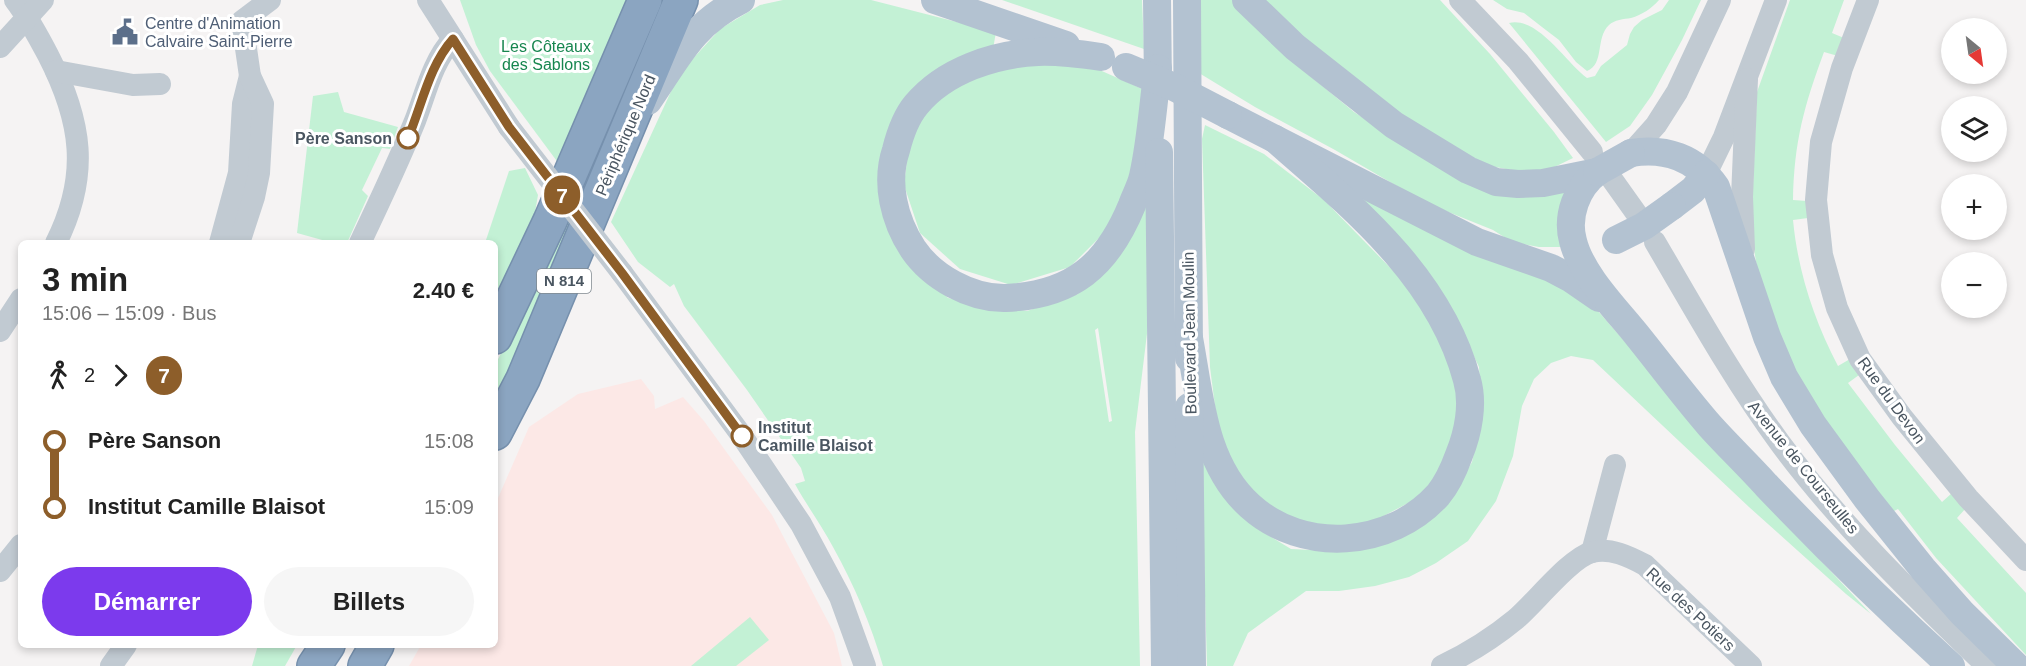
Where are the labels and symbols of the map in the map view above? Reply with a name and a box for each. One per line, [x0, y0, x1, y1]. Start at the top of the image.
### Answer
place label: Centre d'Animation Calvaire Saint-Pierre [145, 15, 293, 50]
public building icon: Centre d'Animation Calvaire Saint-Pierre [110, 17, 140, 47]
north arrow [1941, 18, 2007, 84]
park label: Les Côteaux des Sablons [501, 38, 591, 73]
street label: Périphérique Nord [592, 72, 659, 198]
marker: Père Sanson [397, 127, 419, 149]
place label: Père Sanson [295, 130, 392, 147]
line badge: 7 [542, 176, 582, 214]
street label: Boulevard Jean Moulin [1180, 251, 1199, 415]
road number: N 814 [537, 269, 591, 293]
street label: Rue du Devon [1855, 354, 1929, 447]
street label: Avenue de Courseulles [1745, 398, 1862, 537]
place label: Institut Camille Blaisot [758, 419, 873, 454]
marker: Institut Camille Blaisot [731, 425, 753, 447]
street label: Rue des Potiers [1643, 564, 1738, 654]

